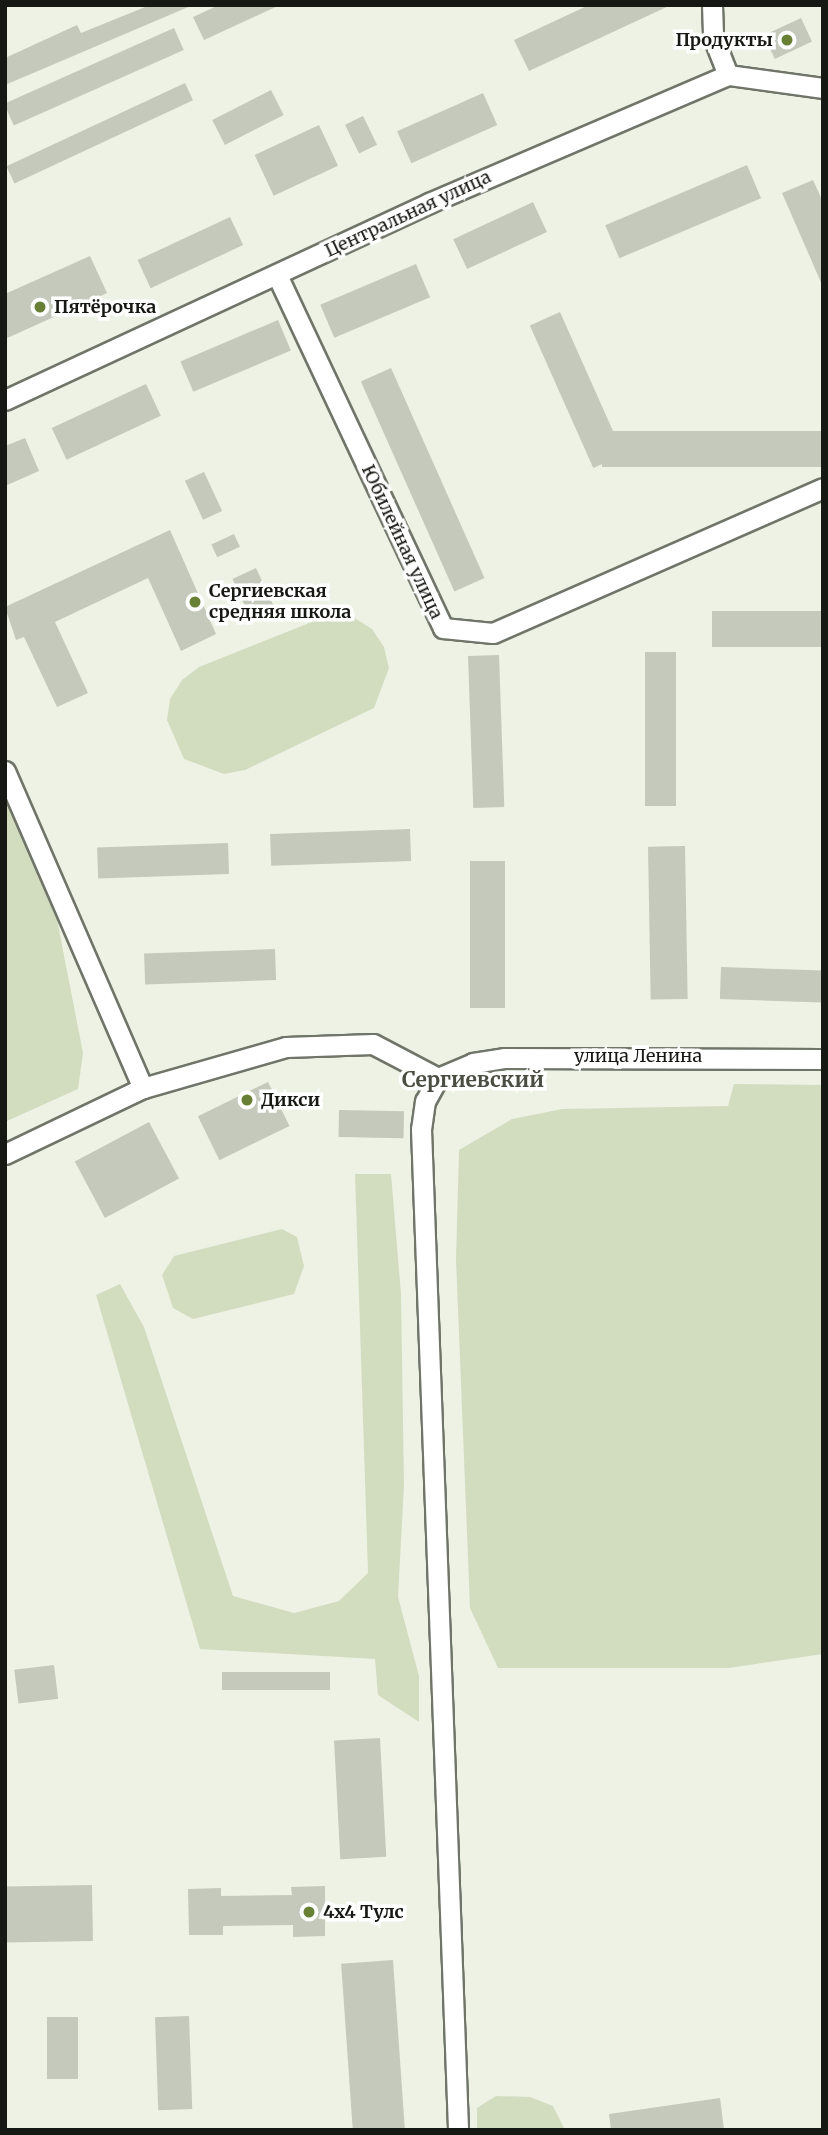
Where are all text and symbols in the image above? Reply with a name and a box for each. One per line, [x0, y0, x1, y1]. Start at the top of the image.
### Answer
place label: Продукты [675, 29, 773, 51]
marker: Продукты [779, 32, 795, 48]
street label: Центральная улица [322, 166, 494, 262]
place label: Пятёрочка [54, 296, 156, 318]
marker: Пятёрочка [32, 299, 48, 315]
street label: Юбилейная улица [357, 461, 447, 623]
place label: Сергиевская средняя школа [209, 581, 351, 624]
marker: Сергиевская средняя школа [187, 594, 203, 610]
street label: улица Ленина [574, 1045, 702, 1067]
district label: Сергиевский [402, 1067, 544, 1093]
place label: Дикси [261, 1089, 320, 1111]
marker: Дикси [239, 1092, 255, 1108]
place label: 4x4 Тулс [323, 1901, 404, 1923]
marker: 4x4 Тулс [301, 1904, 317, 1920]

